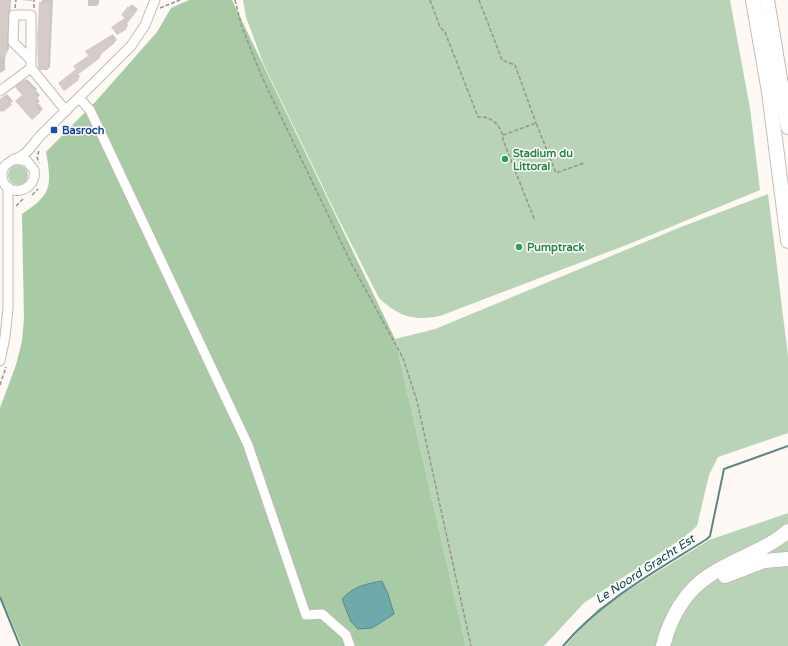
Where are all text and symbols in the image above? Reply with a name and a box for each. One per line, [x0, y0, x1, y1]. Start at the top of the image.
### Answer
place label: Basroch [62, 124, 105, 137]
marker: Basroch [49, 125, 59, 135]
place label: Stadium du Littoral [513, 147, 573, 173]
marker: Stadium du Littoral [500, 154, 510, 164]
place label: Pumptrack [527, 241, 584, 255]
marker: Pumptrack [514, 242, 524, 252]
water label: Le Noord Gracht Est [593, 531, 698, 606]

